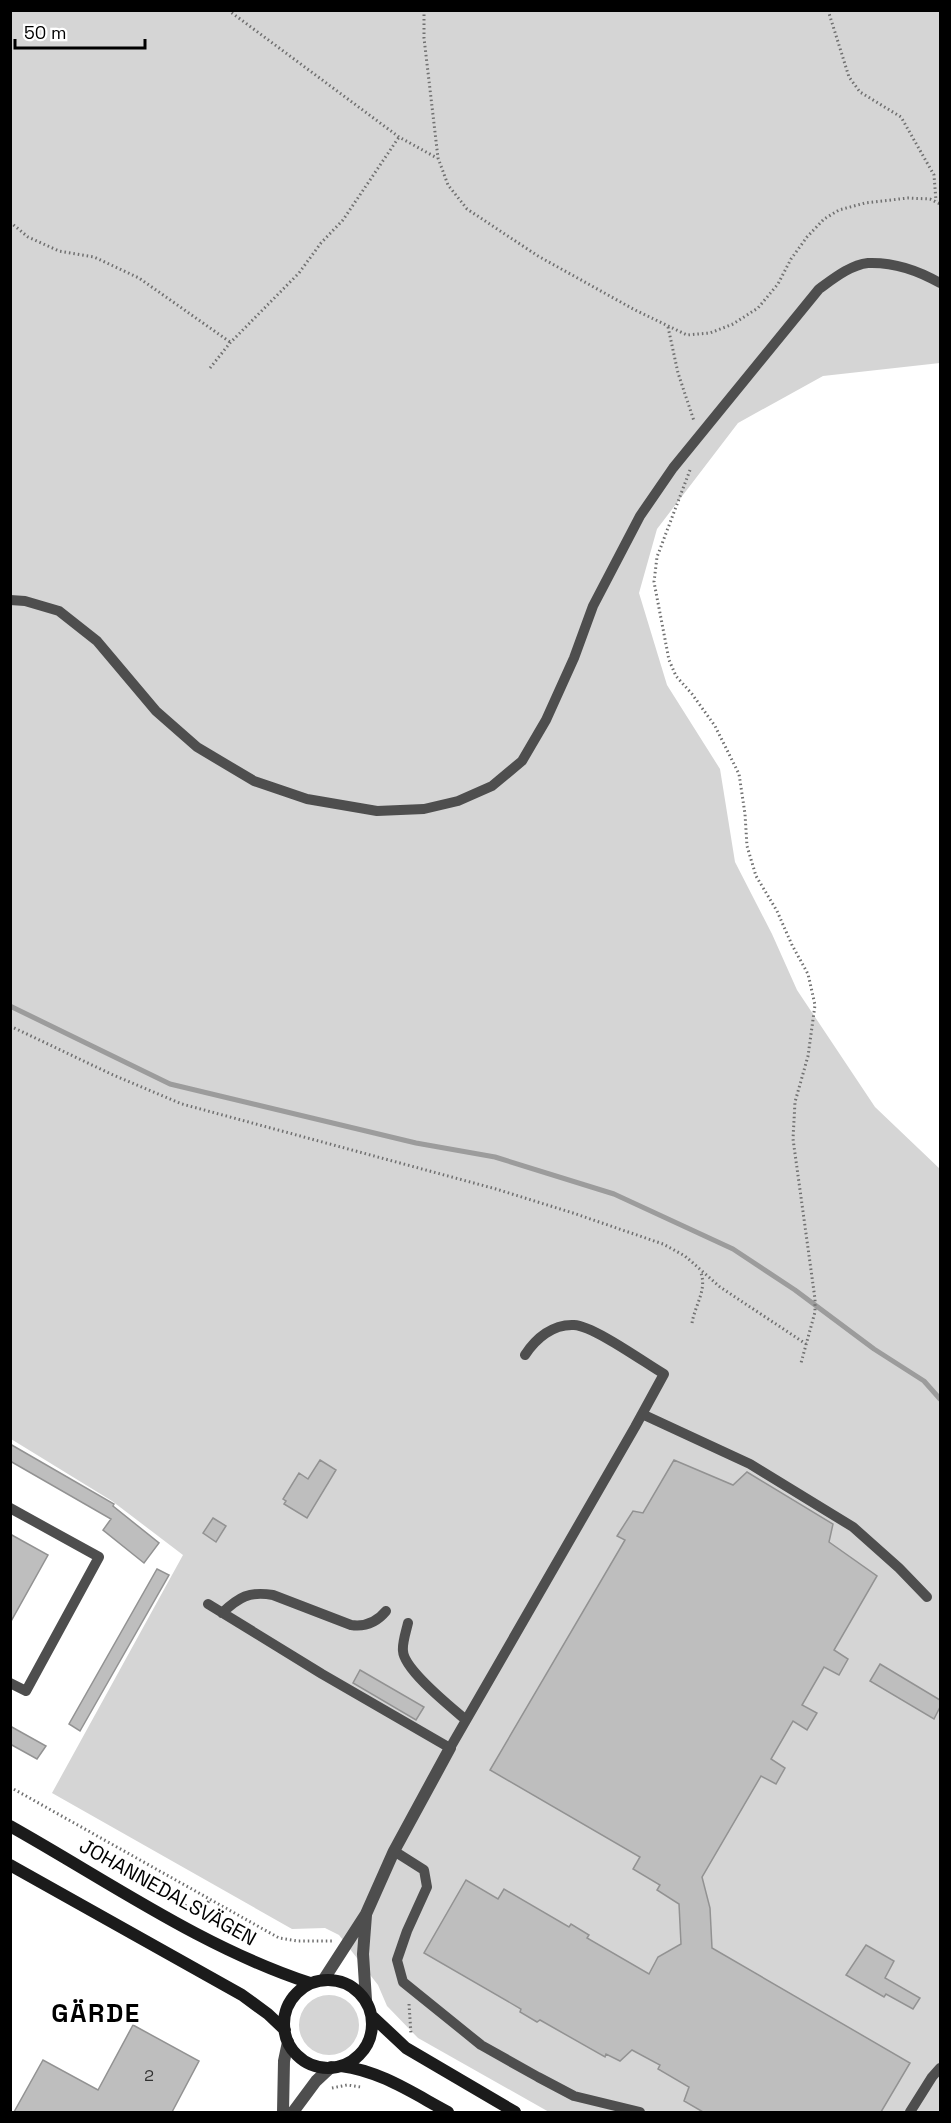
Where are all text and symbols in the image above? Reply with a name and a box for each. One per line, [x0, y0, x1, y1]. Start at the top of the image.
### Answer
scale bar [15, 12, 146, 50]
text: 50 m [24, 21, 66, 44]
street label: JOHANNEDALSVÄGEN [75, 1832, 261, 1952]
district label: GÄRDE [51, 1996, 141, 2030]
house number: 2 [144, 2065, 154, 2086]

